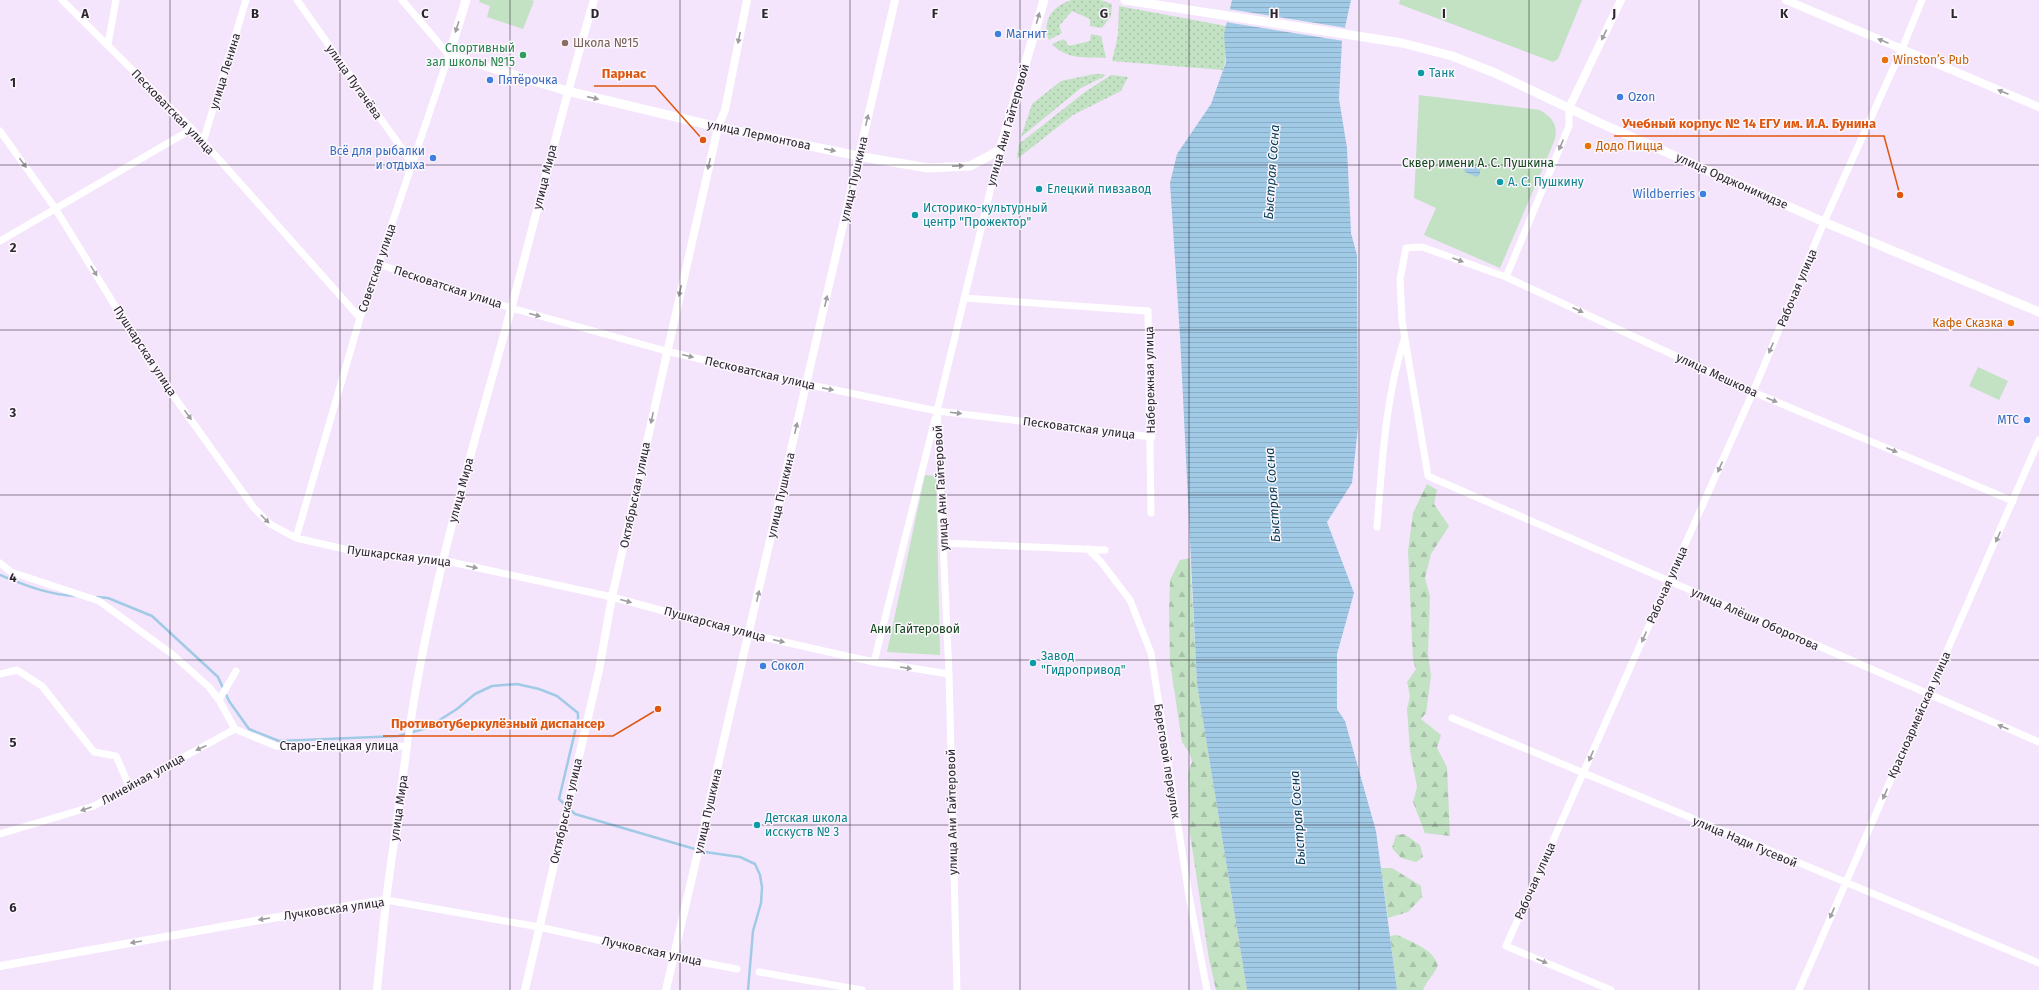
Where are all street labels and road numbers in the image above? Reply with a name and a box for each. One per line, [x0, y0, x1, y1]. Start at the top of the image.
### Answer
street label: улица Ленина [207, 31, 243, 111]
street label: улица Пугачёва [323, 42, 385, 122]
street label: улица Ани Гайтеровой [984, 62, 1032, 188]
street label: Песковатская улица [129, 66, 217, 158]
street label: улица Лермонтова [706, 117, 812, 153]
street label: улица Пушкина [837, 135, 871, 223]
street label: улица Мира [530, 143, 560, 211]
street label: улица Орджоникидзе [1674, 150, 1790, 212]
street label: Советская улица [355, 222, 399, 314]
street label: Рабочая улица [1774, 247, 1820, 329]
street label: Песковатская улица [392, 263, 504, 311]
street label: Пушкарская улица [111, 303, 179, 399]
street label: Набережная улица [1142, 326, 1158, 434]
street label: улица Мешкова [1674, 350, 1760, 400]
street label: Песковатская улица [703, 353, 817, 393]
street label: Песковатская улица [1022, 414, 1136, 442]
street label: улица Ани Гайтеровой [931, 425, 951, 551]
street label: Октябрьская улица [617, 441, 653, 549]
street label: улица Пушкина [764, 451, 798, 539]
street label: улица Мира [446, 456, 476, 524]
street label: Пушкарская улица [346, 543, 452, 569]
street label: Рабочая улица [1644, 544, 1690, 626]
street label: улица Алёши Оборотова [1689, 584, 1821, 654]
street label: Пушкарская улица [663, 604, 767, 644]
street label: Красноармейская улица [1885, 649, 1953, 781]
street label: Береговой переулок [1151, 702, 1183, 820]
street label: Старо-Елецкая улица [279, 739, 399, 753]
street label: улица Ани Гайтеровой [944, 749, 960, 875]
street label: Линейная улица [99, 750, 187, 808]
street label: Октябрьская улица [547, 757, 585, 865]
street label: улица Пушкина [691, 767, 725, 855]
street label: улица Мира [387, 774, 411, 842]
street label: улица Нади Гусевой [1691, 814, 1799, 870]
street label: Рабочая улица [1512, 840, 1558, 922]
street label: Лучковская улица [283, 895, 385, 923]
street label: Лучковская улица [601, 934, 703, 968]

